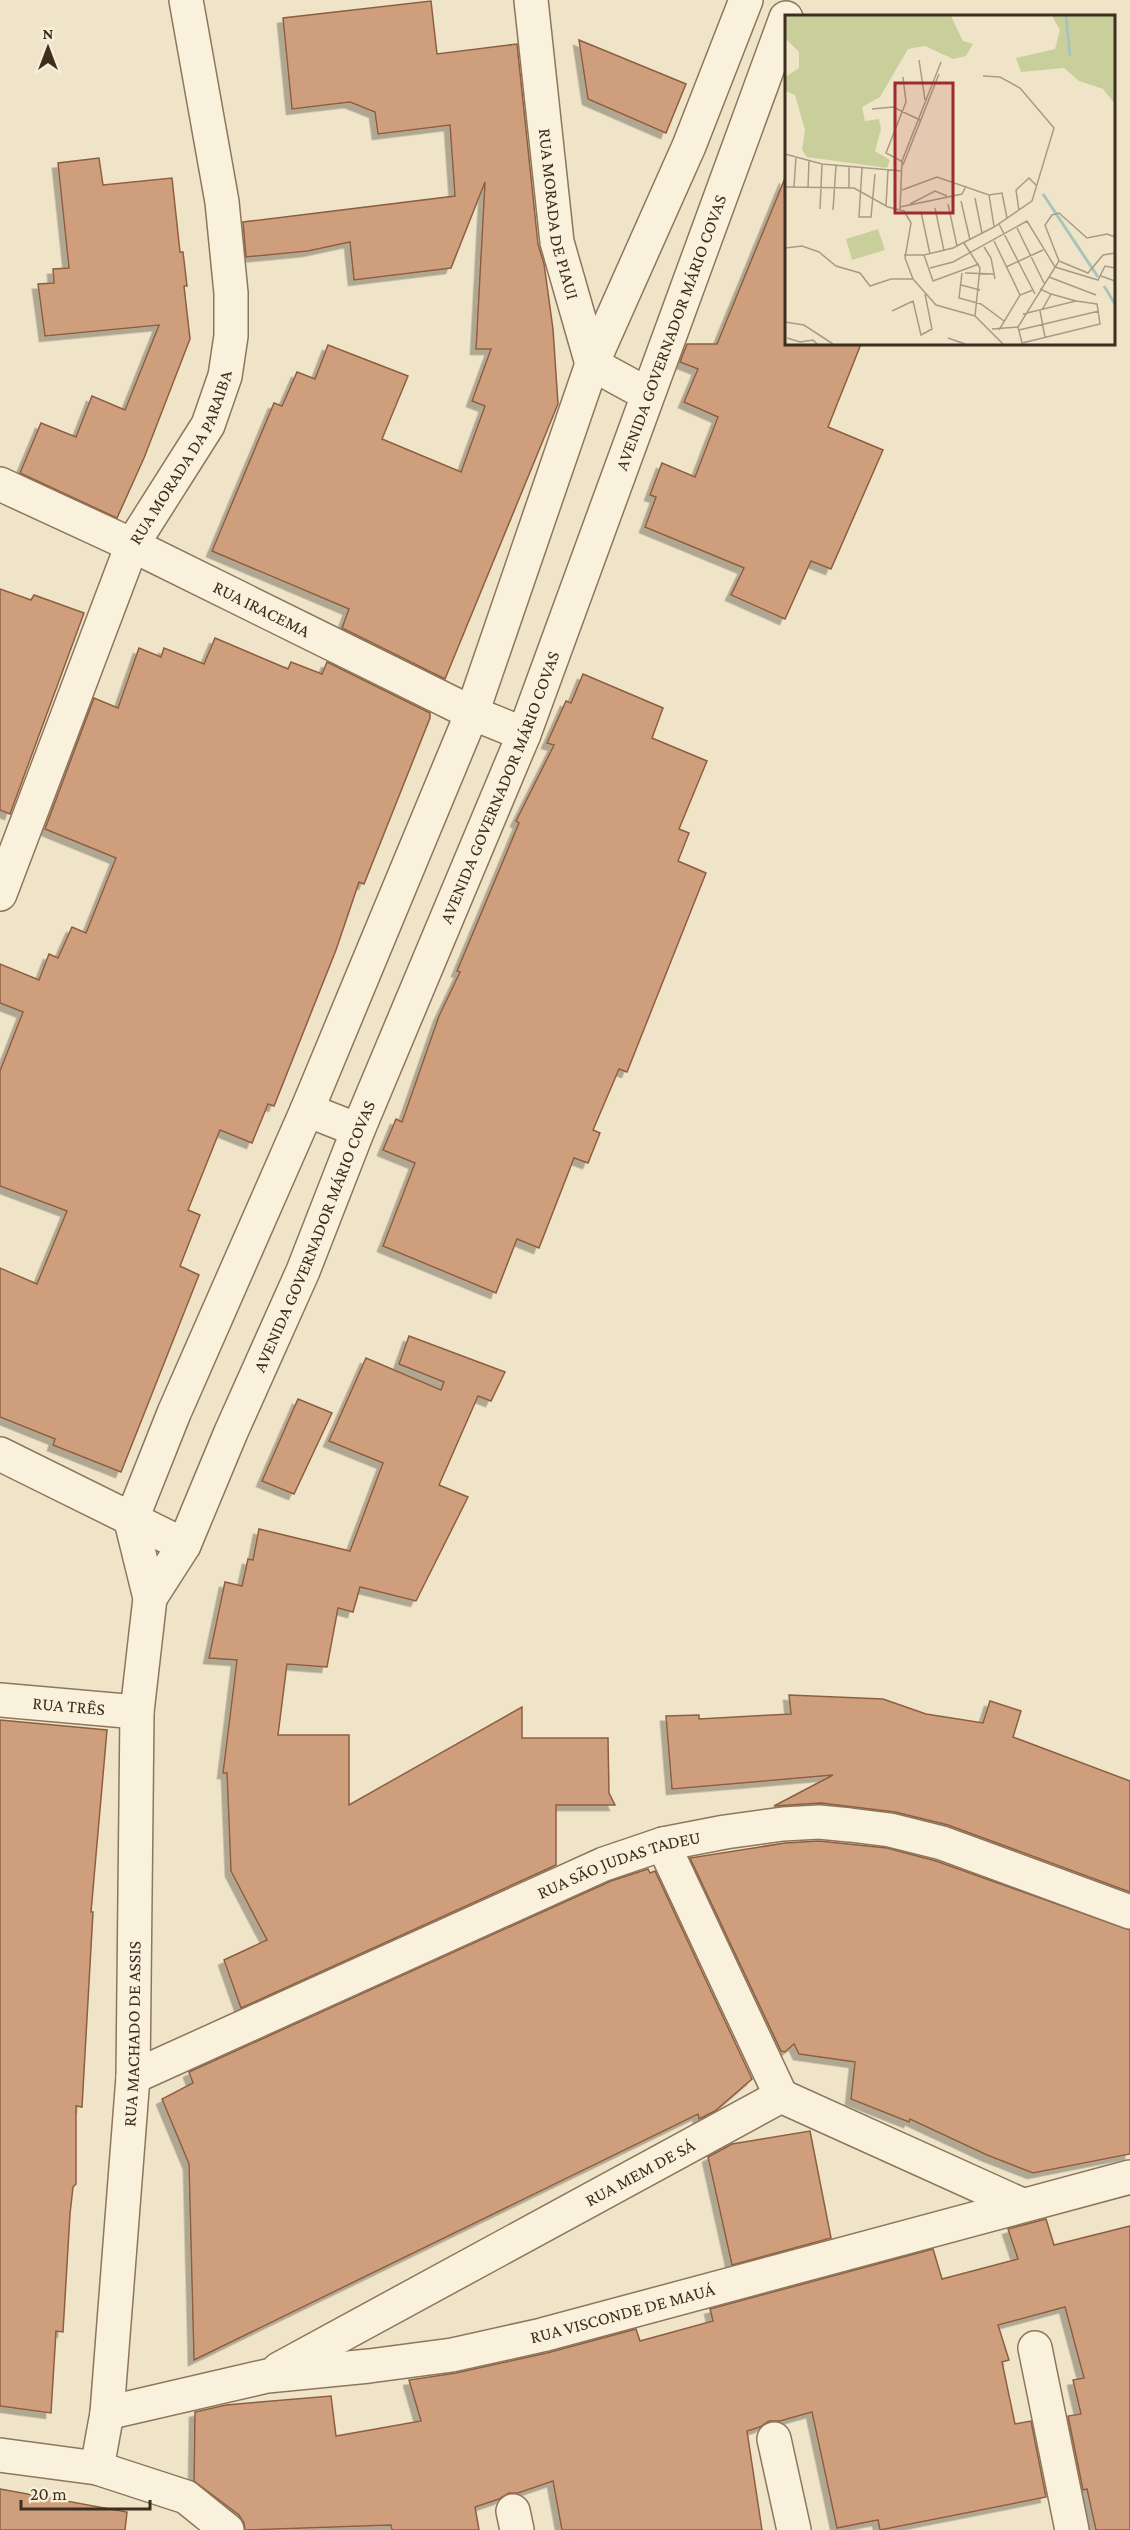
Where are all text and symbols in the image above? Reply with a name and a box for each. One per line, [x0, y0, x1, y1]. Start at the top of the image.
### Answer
inset map [785, 15, 1115, 345]
north arrow [18, 18, 78, 78]
text: N [43, 25, 54, 42]
street label: RUA MORADA DE PIAUI [535, 127, 583, 302]
street label: AVENIDA GOVERNADOR MÁRIO COVAS [611, 192, 730, 473]
street label: RUA MORADA DA PARAIBA [125, 369, 236, 548]
street label: RUA IRACEMA [210, 577, 314, 642]
street label: AVENIDA GOVERNADOR MÁRIO COVAS [436, 648, 563, 926]
street label: AVENIDA GOVERNADOR MÁRIO COVAS [249, 1098, 379, 1375]
street label: RUA TRÊS [32, 1693, 106, 1719]
street label: RUA SÃO JUDAS TADEU [534, 1827, 702, 1903]
street label: RUA MACHADO DE ASSIS [119, 1941, 144, 2128]
street label: RUA MEM DE SÁ [582, 2134, 699, 2210]
street label: RUA VISCONDE DE MAUÁ [528, 2279, 718, 2347]
scale bar [21, 2473, 150, 2511]
text: 20 m [30, 2484, 67, 2504]

